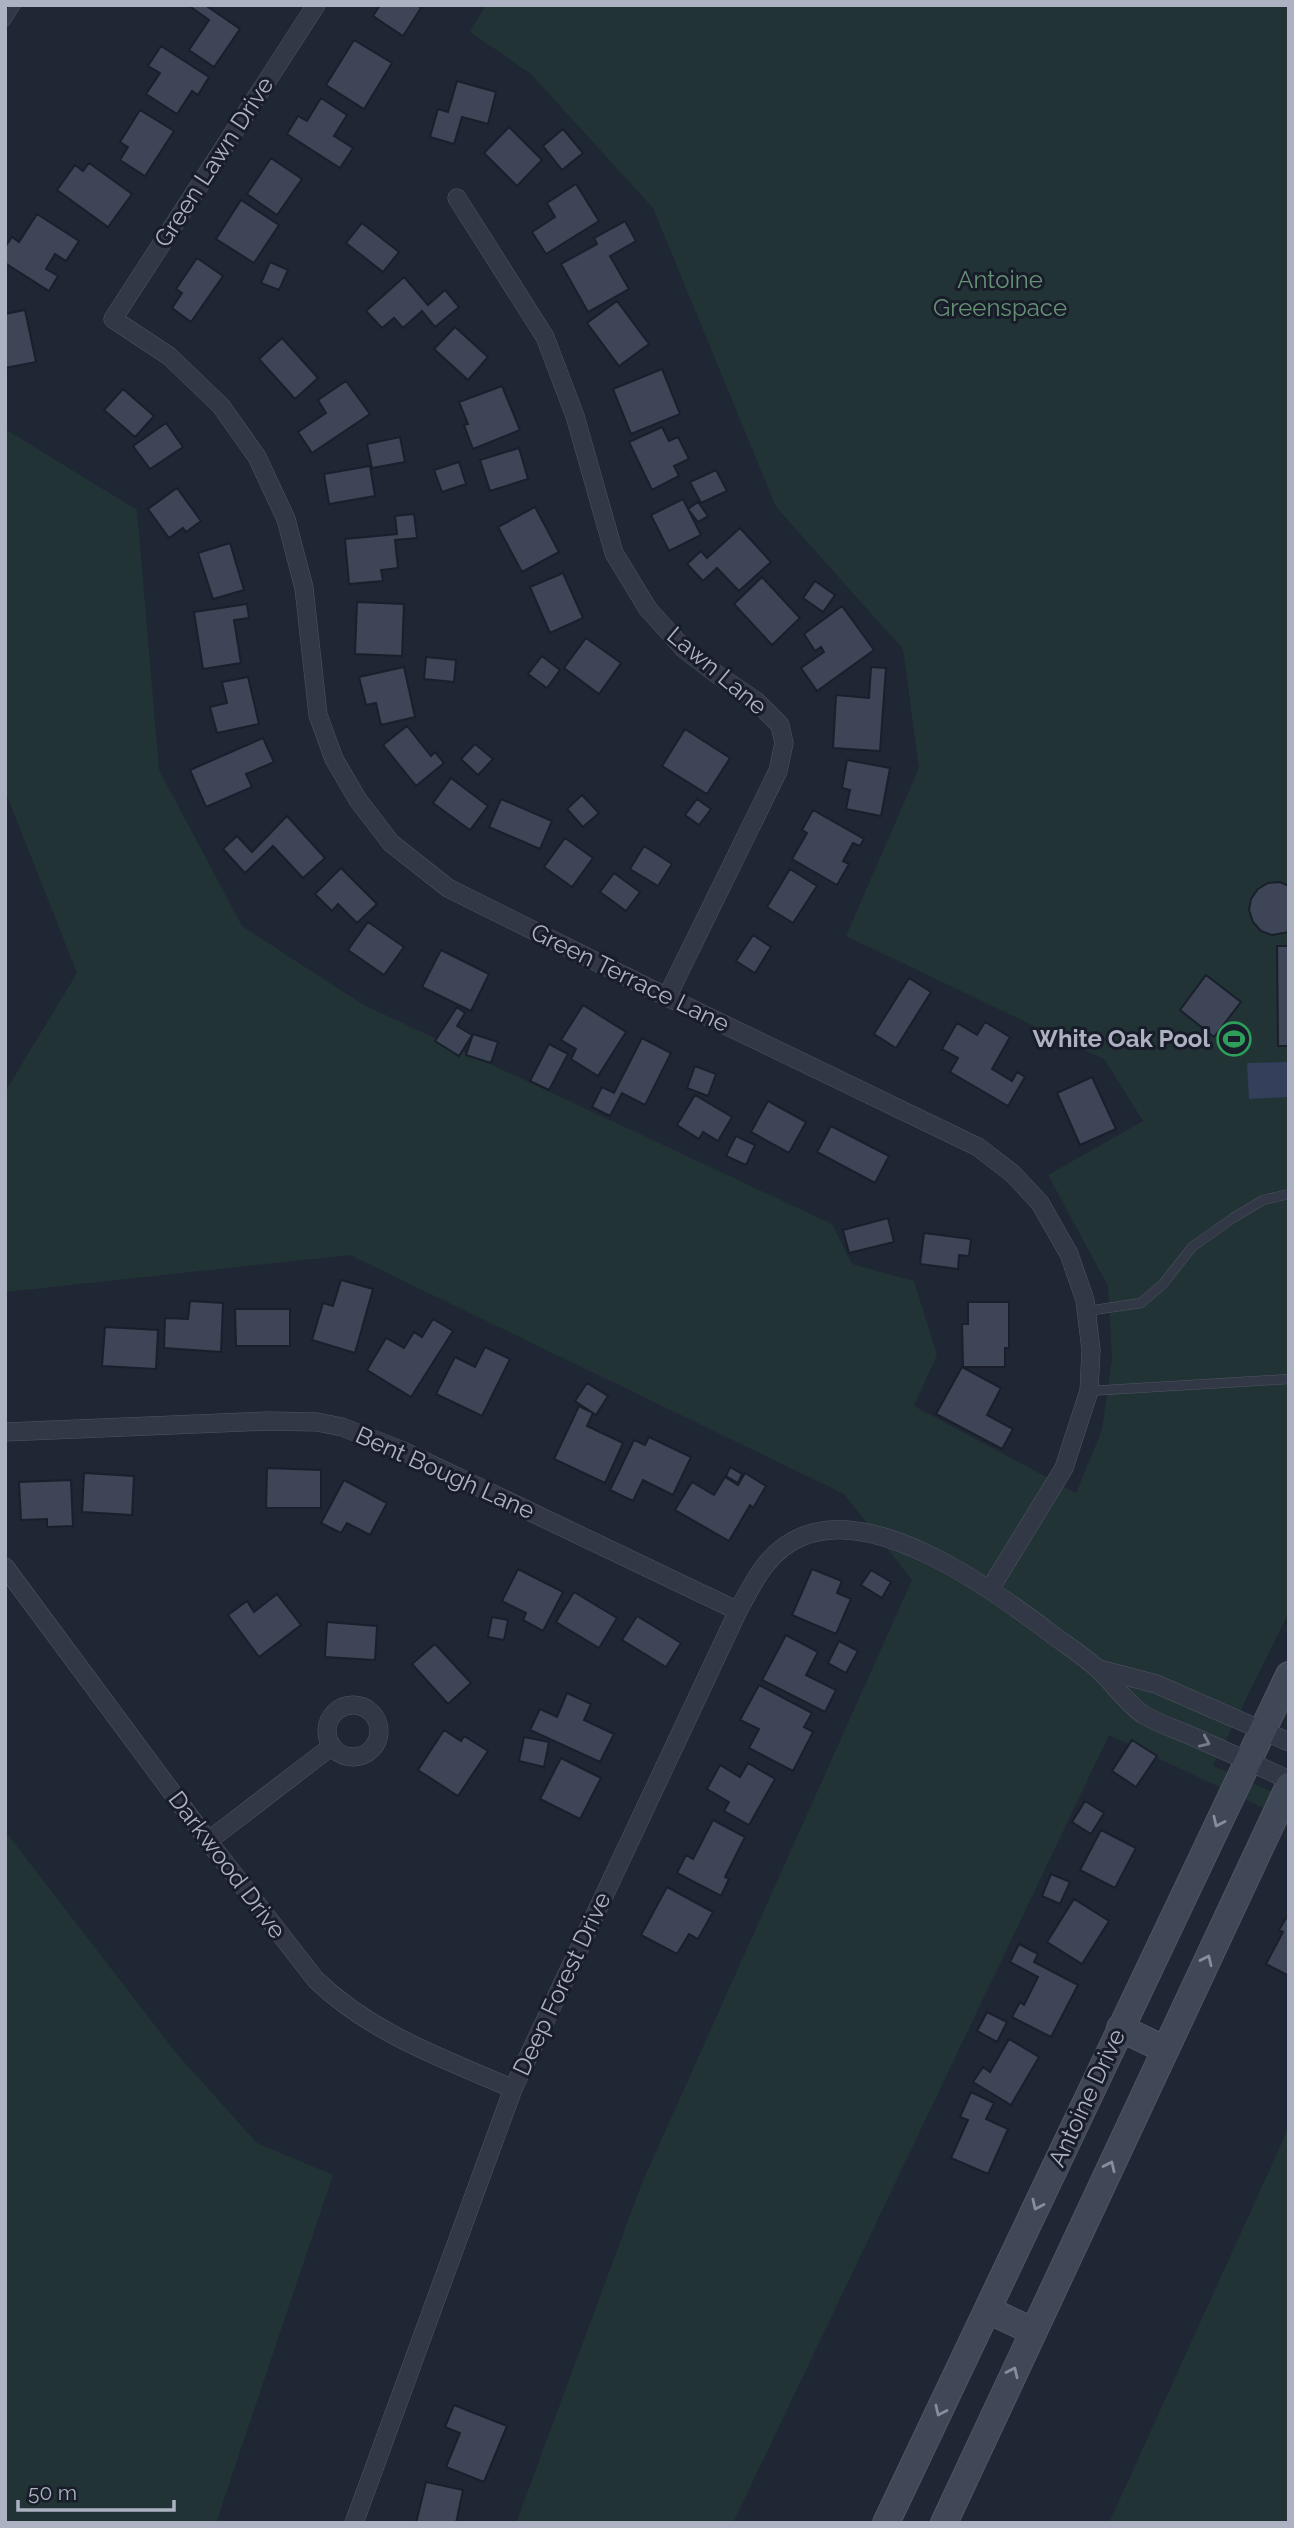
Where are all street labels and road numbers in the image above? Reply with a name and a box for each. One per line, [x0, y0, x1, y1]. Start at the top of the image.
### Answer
street label: Green Lawn Drive [148, 71, 279, 252]
street label: Lawn Lane [661, 620, 773, 721]
street label: Green Terrace Lane [526, 917, 734, 1038]
street label: Bent Bough Lane [351, 1420, 539, 1525]
street label: Darkwood Drive [162, 1785, 292, 1944]
street label: Deep Forest Drive [506, 1887, 617, 2080]
street label: Antoine Drive [1042, 2024, 1131, 2171]

